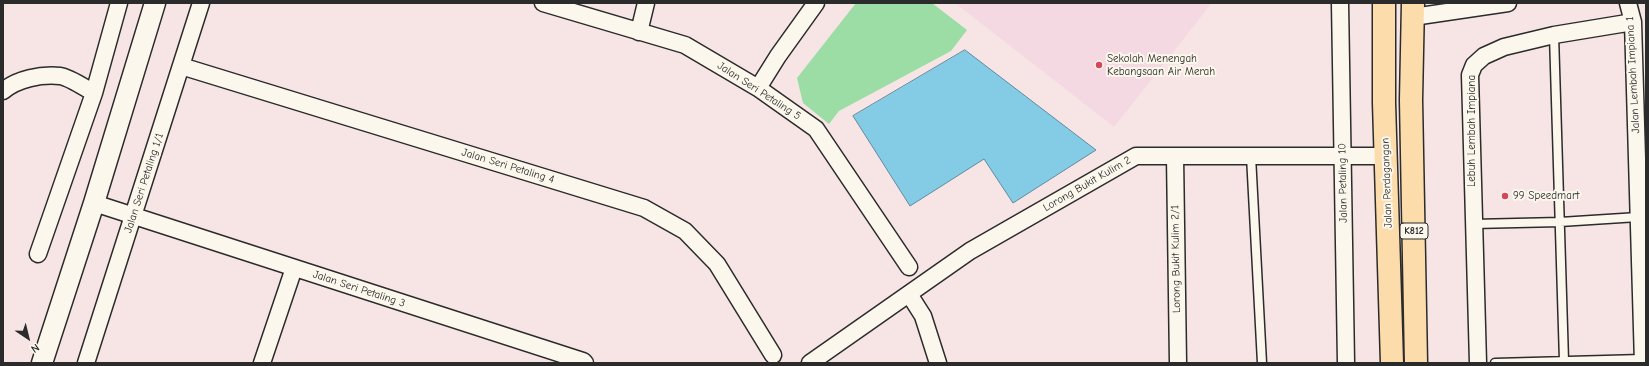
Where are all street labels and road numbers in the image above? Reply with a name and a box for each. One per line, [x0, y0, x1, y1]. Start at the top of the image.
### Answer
street label: Jalan Lembah Impiana 1 [1623, 16, 1643, 134]
street label: Jalan Seri Petaling 5 [715, 59, 803, 123]
street label: Lebuh Lembah Impiana [1465, 75, 1479, 187]
street label: Jalan Seri Petaling 1/1 [122, 131, 166, 235]
street label: Jalan Perdagangan [1379, 138, 1395, 228]
street label: Jalan Petaling 10 [1336, 143, 1350, 223]
street label: Jalan Seri Petaling 4 [460, 146, 556, 186]
street label: Lorong Bukit Kulim 2 [1041, 154, 1133, 214]
street label: Lorong Bukit Kulim 2/1 [1168, 205, 1184, 313]
road number: K812 [1400, 223, 1428, 239]
street label: Jalan Seri Petaling 3 [311, 268, 407, 310]

